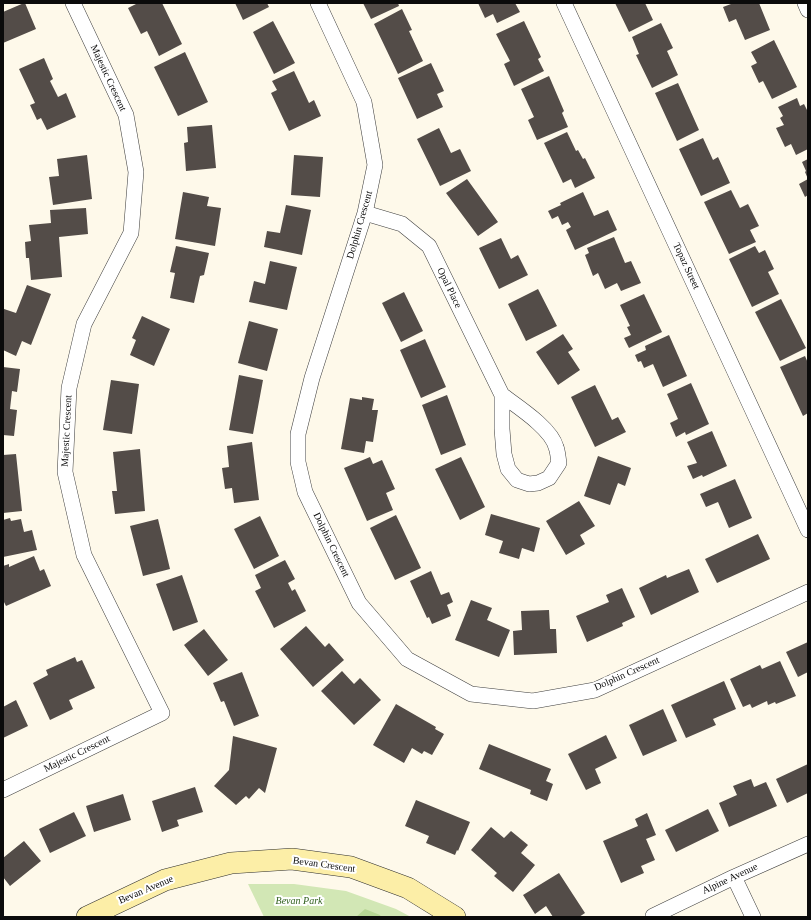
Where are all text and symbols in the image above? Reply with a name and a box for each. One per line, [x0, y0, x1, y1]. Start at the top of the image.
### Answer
street label: Majestic Crescent [87, 43, 129, 113]
street label: Dolphin Crescent [345, 190, 375, 260]
street label: Topaz Street [670, 241, 702, 291]
street label: Opal Place [434, 266, 464, 310]
street label: Majestic Crescent [59, 395, 75, 467]
street label: Dolphin Crescent [310, 511, 352, 579]
street label: Dolphin Crescent [592, 654, 662, 694]
street label: Majestic Crescent [42, 733, 112, 775]
street label: Bevan Crescent [292, 855, 356, 875]
street label: Alpine Avenue [700, 861, 760, 897]
street label: Bevan Avenue [117, 873, 175, 907]
park label: Bevan Park [276, 895, 322, 907]

